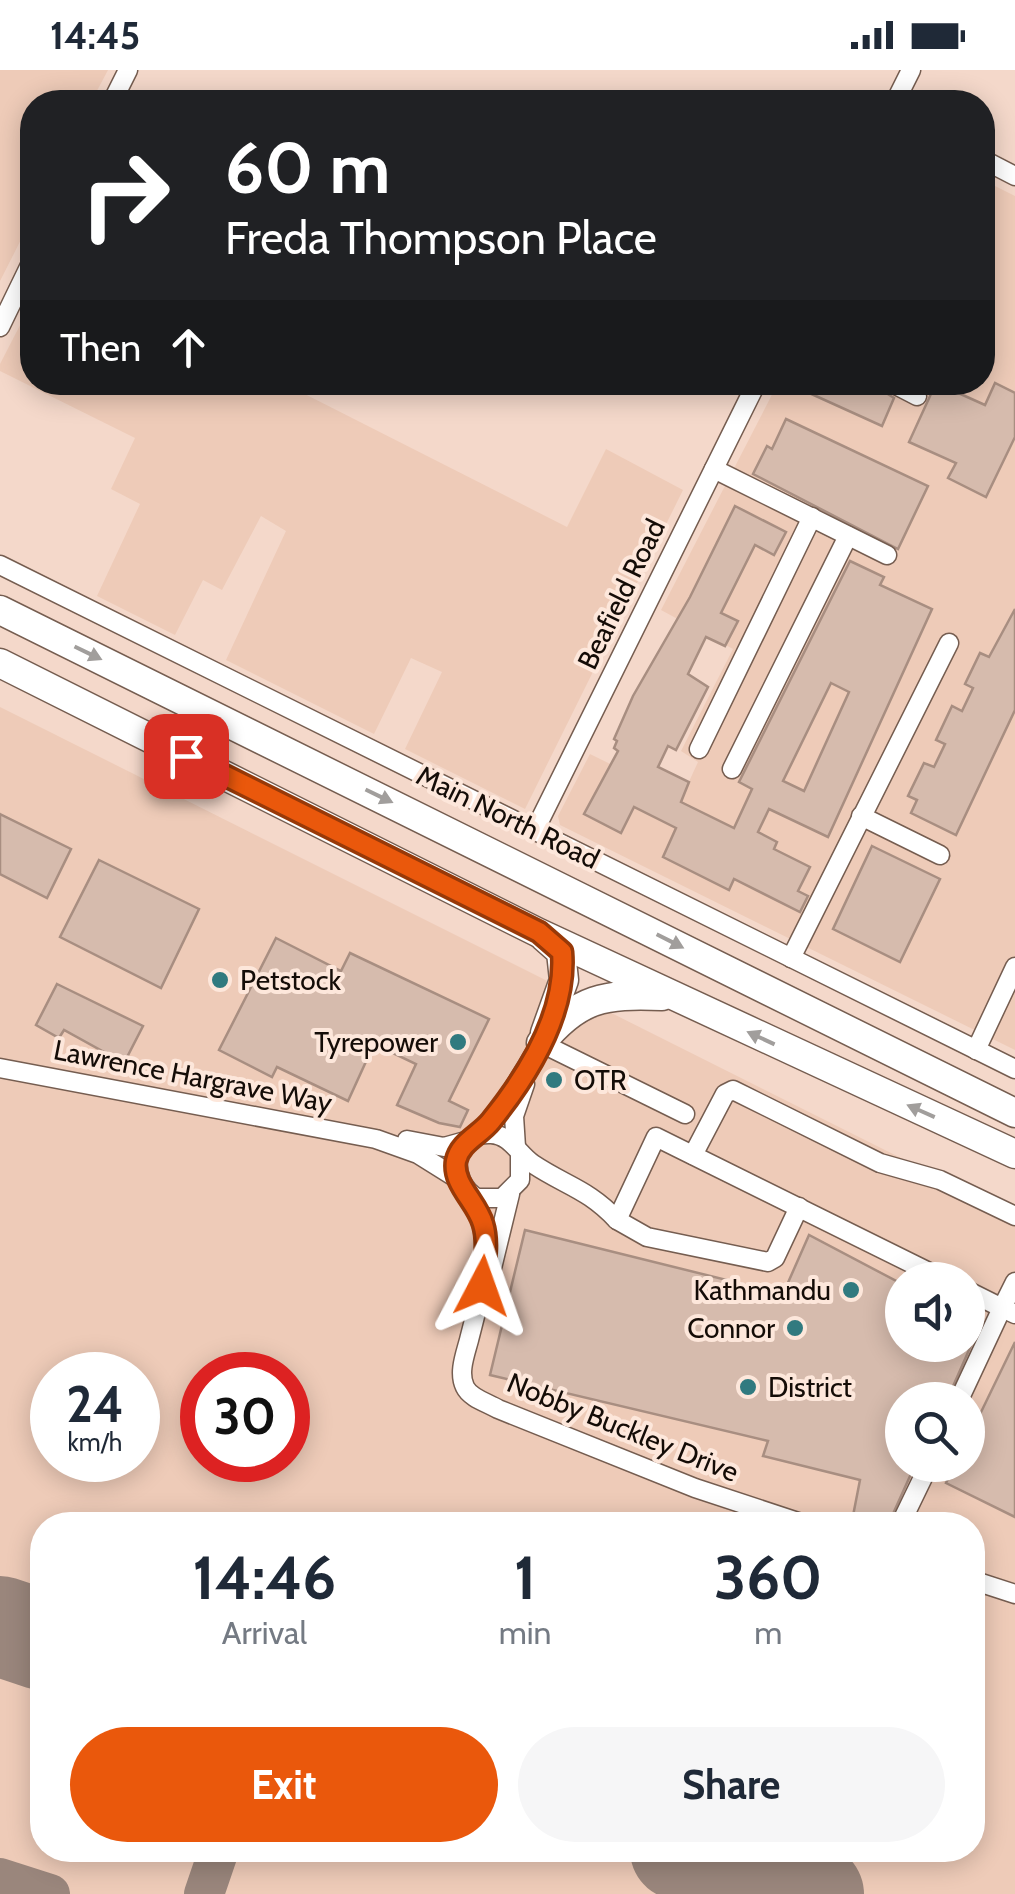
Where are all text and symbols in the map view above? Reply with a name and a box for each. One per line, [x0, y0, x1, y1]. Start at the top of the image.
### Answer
text: 14:45 [50, 12, 140, 59]
text: 60 m [225, 125, 390, 211]
icon: right [60, 130, 190, 260]
text: Freda Thompson Place [225, 211, 657, 265]
icon: ahead [161, 320, 216, 375]
text: Then [60, 324, 141, 371]
street label: Beafield Road [570, 513, 672, 675]
one-way arrow [73, 644, 102, 661]
pin [144, 714, 229, 799]
icon: arrive [159, 729, 214, 784]
street label: Main North Road [411, 758, 605, 876]
one-way arrow [365, 787, 394, 804]
one-way arrow [656, 932, 685, 949]
place label: Petstock [240, 963, 341, 997]
marker: Petstock [209, 969, 231, 991]
place label: Tyrepower [314, 1025, 438, 1059]
one-way arrow [746, 1029, 775, 1046]
marker: Tyrepower [447, 1031, 469, 1053]
street label: Lawrence Hargrave Way [51, 1032, 335, 1120]
place label: OTR [574, 1063, 627, 1097]
marker: OTR [543, 1069, 565, 1091]
one-way arrow [906, 1103, 936, 1119]
position arrow [430, 1234, 534, 1338]
map controls [885, 1262, 985, 1482]
button: sound [885, 1262, 985, 1362]
place label: Kathmandu [694, 1273, 831, 1307]
marker: Kathmandu [840, 1279, 862, 1301]
place label: Connor [687, 1311, 775, 1345]
marker: Connor [784, 1317, 806, 1339]
speed limit sign: 30 [180, 1352, 310, 1482]
street label: Nobby Buckley Drive [502, 1365, 744, 1489]
place label: District [768, 1370, 852, 1404]
text: 24 [66, 1374, 124, 1435]
marker: District [737, 1376, 759, 1398]
button: search [885, 1382, 985, 1482]
text: km/h [68, 1427, 122, 1457]
text: 14:46 [193, 1541, 336, 1614]
text: 1 [514, 1541, 536, 1614]
text: 360 [714, 1541, 822, 1614]
text: Arrival [222, 1613, 307, 1652]
text: min [499, 1613, 552, 1652]
text: m [754, 1613, 782, 1652]
button: Exit [70, 1727, 498, 1842]
button: Share [518, 1727, 945, 1842]

